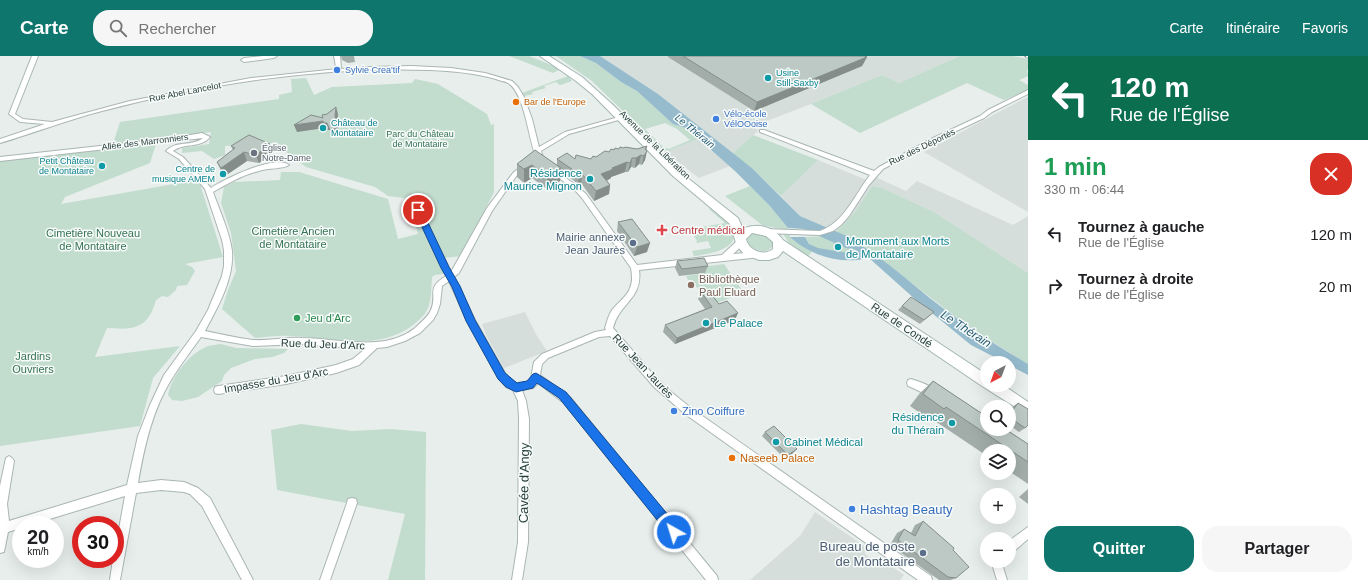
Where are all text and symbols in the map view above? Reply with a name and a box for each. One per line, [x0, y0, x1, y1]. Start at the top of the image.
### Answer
search box [93, 10, 373, 46]
text: Carte [20, 17, 69, 38]
icon: search [107, 17, 129, 39]
text: Rechercher [139, 20, 216, 37]
text: Carte [1169, 20, 1204, 36]
text: Itinéraire [1226, 20, 1280, 36]
text: Favoris [1302, 20, 1348, 36]
marker: Sylvie Crea'tif [332, 65, 342, 75]
place label: Sylvie Crea'tif [345, 65, 400, 75]
place label: Usine Still-Saxby [776, 68, 819, 88]
icon: left [1044, 72, 1096, 124]
text: 120 m [1110, 72, 1189, 103]
marker: Usine Still-Saxby [763, 73, 773, 83]
street label: Rue Abel Lancelot [148, 80, 222, 104]
marker: Bar de l'Europe [511, 97, 521, 107]
place label: Bar de l'Europe [524, 97, 586, 107]
text: Rue de l'Église [1110, 105, 1230, 125]
street label: Avenue de la Libération [618, 109, 692, 181]
place label: Vélo-école VélOOoise [724, 109, 768, 129]
water label: Le Thérain [673, 112, 717, 151]
marker: Vélo-école VélOOoise [711, 114, 721, 124]
place label: Château de Montataire [331, 118, 378, 138]
marker: Château de Montataire [318, 123, 328, 133]
street label: Rue des Déportés [887, 126, 957, 167]
park label: Parc du Château de Montataire [386, 129, 454, 149]
street label: Allée des Marronniers [101, 132, 190, 152]
place label: Église Notre-Dame [262, 143, 311, 163]
marker: Église Notre-Dame [249, 148, 259, 158]
text: 1 min [1044, 153, 1107, 180]
button: close [1310, 153, 1352, 195]
place label: Petit Château de Montataire [39, 156, 94, 176]
marker: Petit Château de Montataire [97, 161, 107, 171]
place label: Centre de musique AMEM [152, 164, 215, 184]
place label: Résidence Maurice Mignon [504, 167, 582, 192]
marker: Centre de musique AMEM [218, 169, 228, 179]
marker: Résidence Maurice Mignon [585, 174, 595, 184]
text: 330 m · 06:44 [1044, 182, 1124, 197]
pin [401, 193, 435, 227]
icon: arrive [407, 199, 429, 221]
text: Tournez à gauche [1078, 218, 1204, 235]
icon: left [1044, 223, 1066, 245]
marker: Centre médical [656, 224, 668, 236]
place label: Centre médical [671, 224, 745, 236]
park label: Cimetière Ancien de Montataire [251, 225, 335, 250]
text: 120 m [1310, 226, 1352, 243]
park label: Cimetière Nouveau de Montataire [46, 227, 140, 252]
place label: Mairie annexe Jean Jaurès [556, 231, 625, 256]
place label: Monument aux Morts de Montataire [846, 235, 950, 260]
text: Rue de l'Église [1078, 235, 1164, 250]
marker: Mairie annexe Jean Jaurès [628, 238, 638, 248]
marker: Monument aux Morts de Montataire [833, 242, 843, 252]
text: Tournez à droite [1078, 270, 1194, 287]
place label: Bibliothèque Paul Eluard [699, 273, 760, 298]
icon: right [1044, 275, 1066, 297]
text: 20 m [1319, 278, 1352, 295]
marker: Bibliothèque Paul Eluard [686, 280, 696, 290]
text: Rue de l'Église [1078, 287, 1164, 302]
street label: Rue de Condé [869, 300, 935, 350]
water label: Le Thérain [938, 308, 994, 351]
place label: Jeu d'Arc [305, 312, 351, 324]
marker: Jeu d'Arc [292, 313, 302, 323]
place label: Le Palace [714, 317, 763, 329]
marker: Le Palace [701, 318, 711, 328]
street label: Rue Jean Jaurès [610, 331, 676, 401]
street label: Rue du Jeu d'Arc [281, 337, 366, 351]
park label: Jardins Ouvriers [12, 350, 54, 375]
north arrow [980, 356, 1016, 392]
map controls [980, 356, 1016, 568]
street label: Impasse du Jeu d'Arc [223, 365, 329, 395]
button: search [980, 400, 1016, 436]
place label: Zino Coiffure [682, 405, 745, 417]
marker: Zino Coiffure [669, 406, 679, 416]
place label: Résidence du Thérain [892, 411, 944, 436]
marker: Résidence du Thérain [947, 418, 957, 428]
place label: Cabinet Médical [784, 436, 863, 448]
marker: Cabinet Médical [771, 437, 781, 447]
street label: Cavée d'Angy [516, 442, 532, 523]
button: layers [980, 444, 1016, 480]
place label: Naseeb Palace [740, 452, 815, 464]
marker: Naseeb Palace [727, 453, 737, 463]
button: + [980, 488, 1016, 524]
place label: Hashtag Beauty [860, 502, 953, 517]
marker: Hashtag Beauty [847, 504, 857, 514]
position arrow [653, 511, 695, 553]
speed limit sign: 30 [72, 516, 124, 568]
text: 20 [27, 526, 49, 548]
button: Quitter [1044, 526, 1194, 572]
button: Partager [1202, 526, 1352, 572]
button: − [980, 532, 1016, 568]
place label: Bureau de poste de Montataire [820, 539, 915, 569]
text: km/h [27, 546, 49, 557]
marker: Bureau de poste de Montataire [918, 548, 928, 558]

